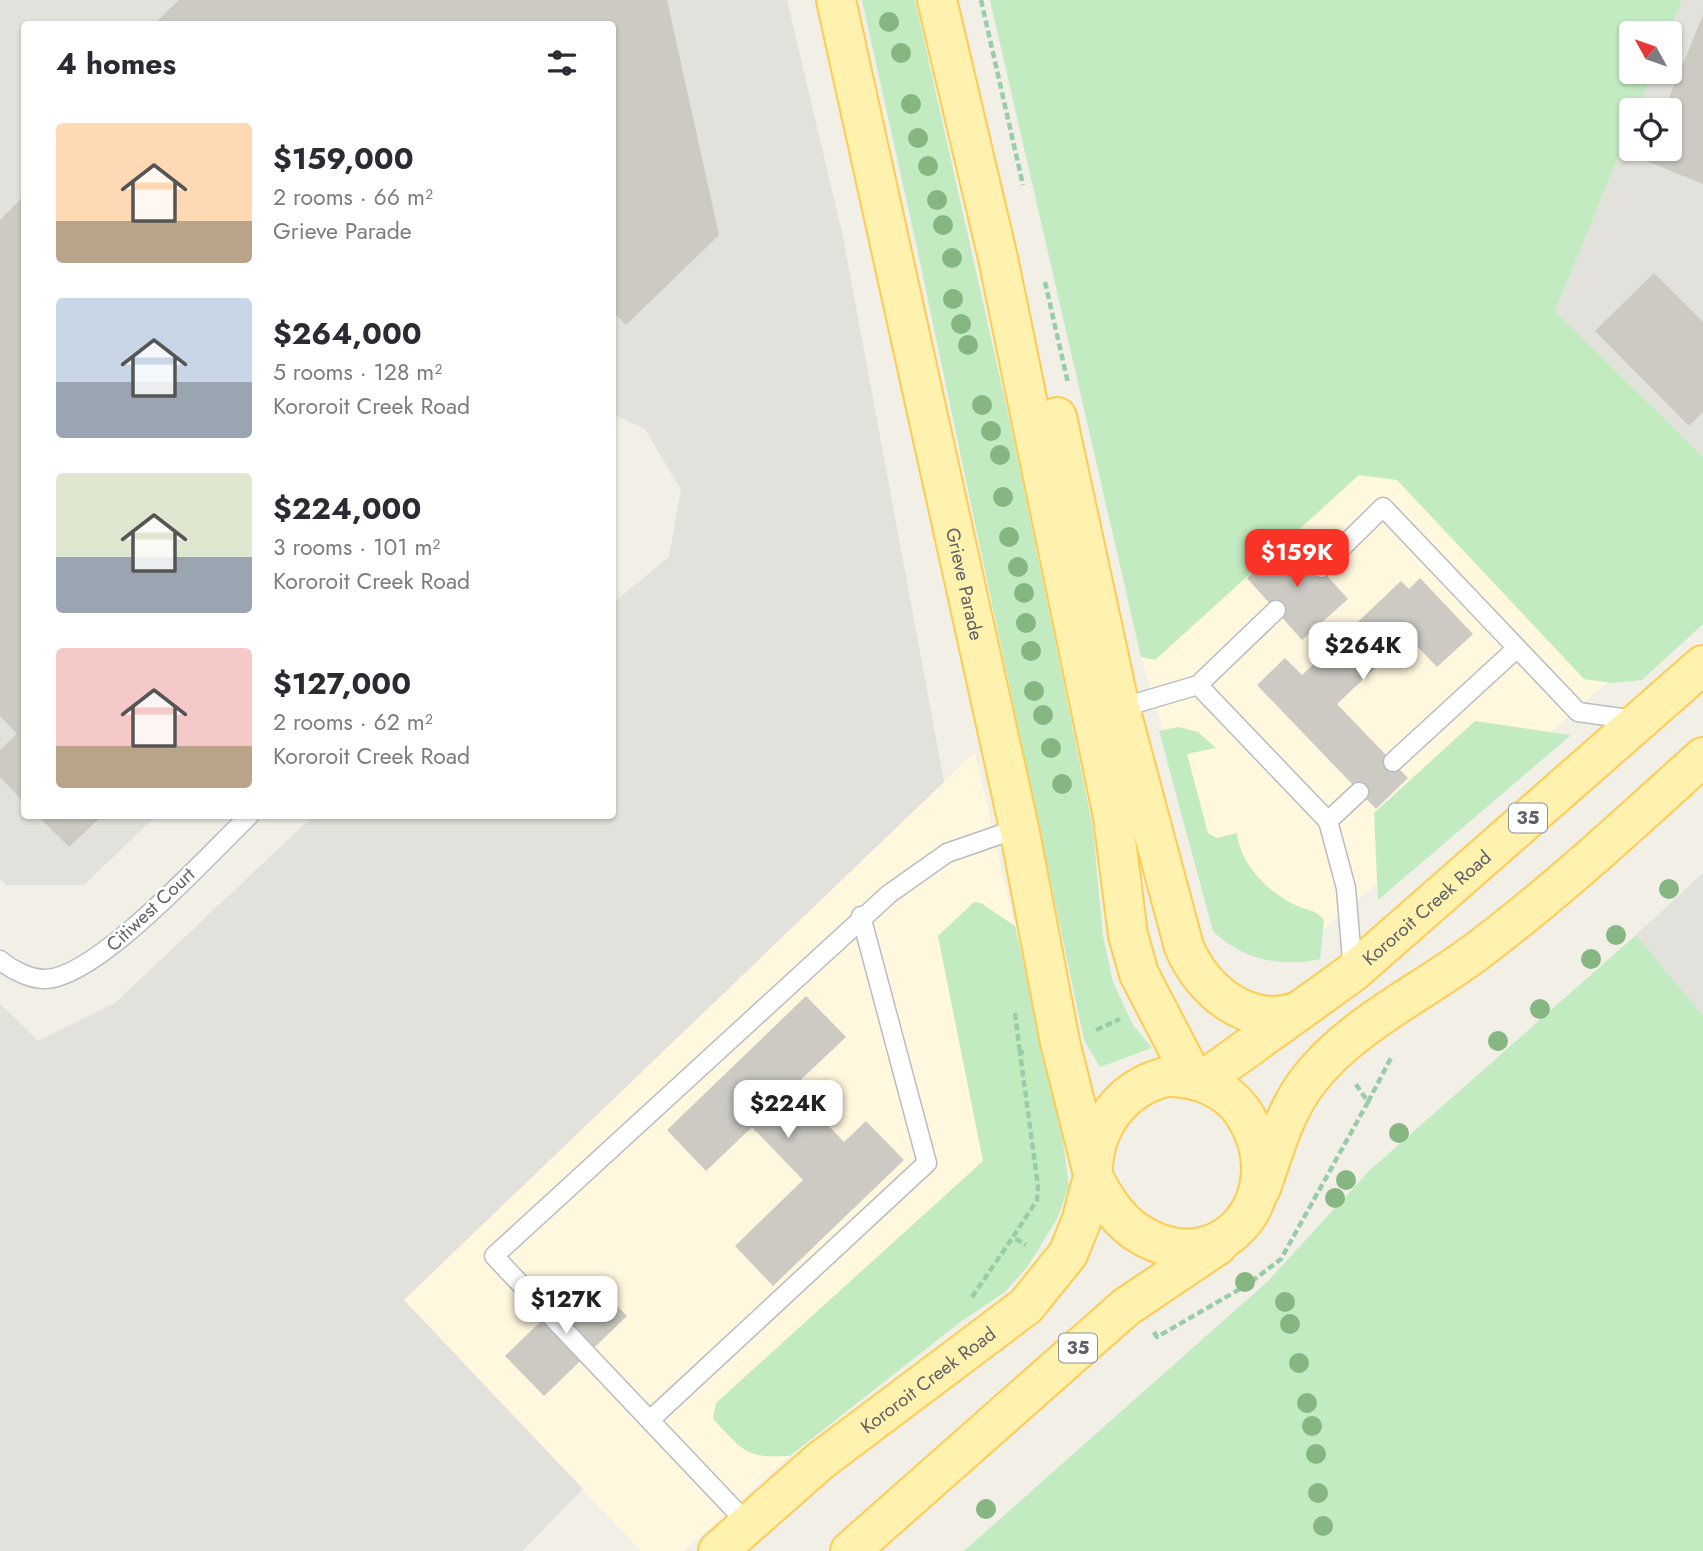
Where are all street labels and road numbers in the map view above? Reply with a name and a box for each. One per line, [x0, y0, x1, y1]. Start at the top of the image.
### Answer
street label: Grieve Parade [939, 525, 990, 643]
road number: 35 [1509, 804, 1547, 832]
street label: Kororoit Creek Road [1357, 844, 1497, 972]
street label: Citiwest Court [100, 861, 201, 958]
street label: Kororoit Creek Road [855, 1320, 1001, 1440]
road number: 35 [1059, 1334, 1097, 1363]

